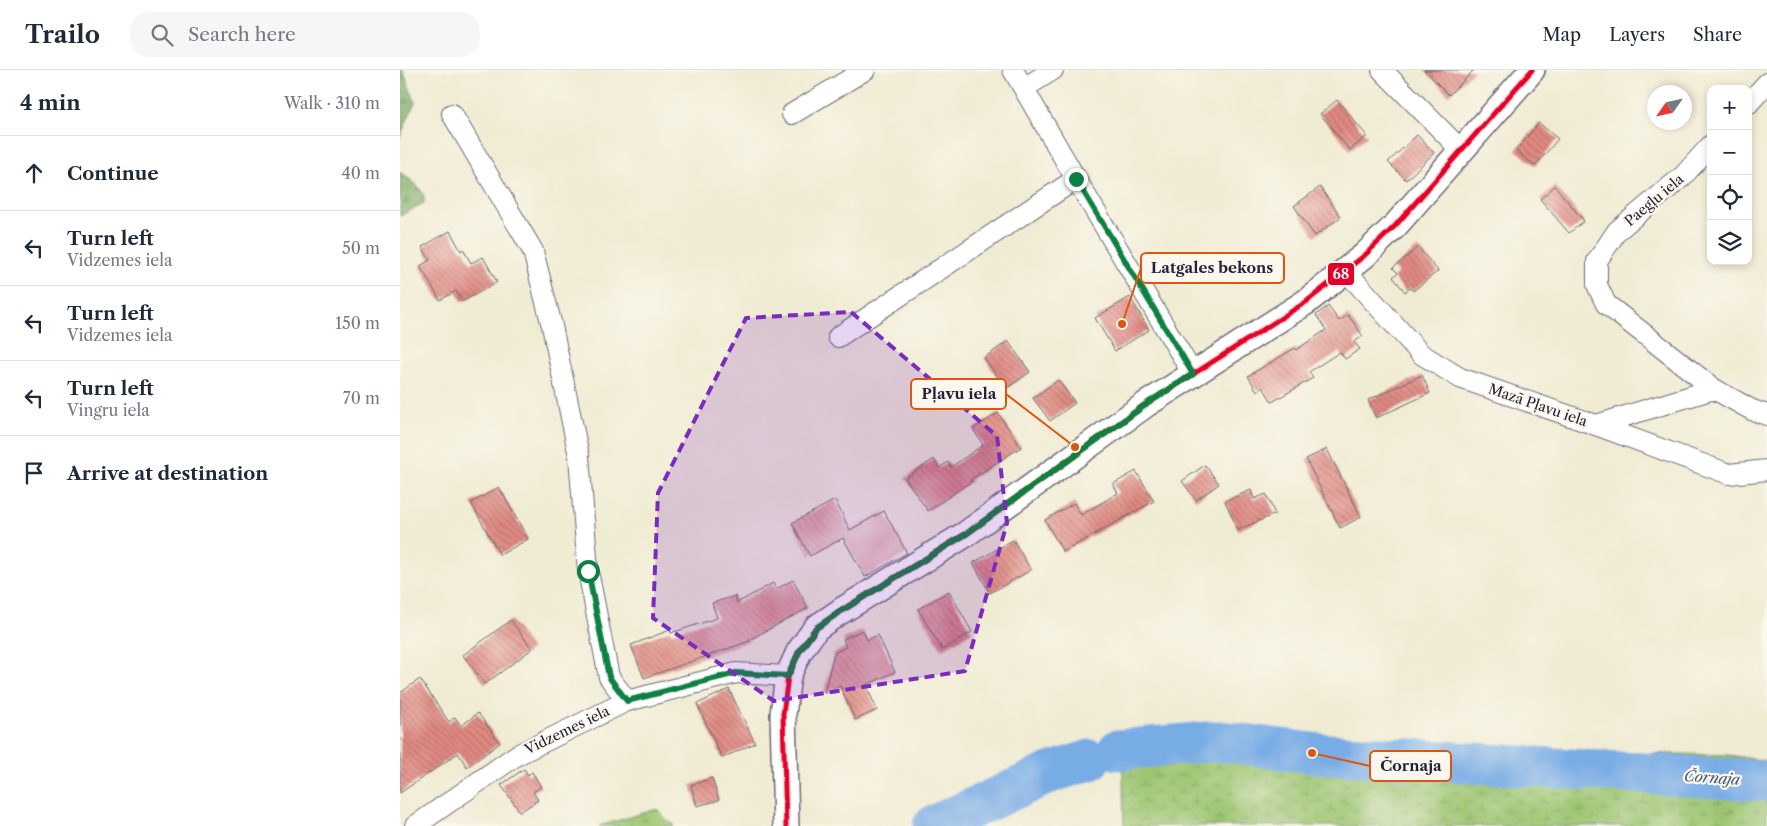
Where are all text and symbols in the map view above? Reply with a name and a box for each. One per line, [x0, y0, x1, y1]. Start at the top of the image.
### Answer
search box [130, 12, 480, 57]
text: Trailo [25, 20, 100, 49]
icon: search [148, 21, 176, 49]
text: Search here [188, 23, 296, 46]
text: Map [1543, 24, 1581, 46]
text: Layers [1609, 24, 1665, 46]
text: Share [1693, 24, 1742, 46]
north arrow [1647, 85, 1692, 130]
map controls [1707, 85, 1752, 265]
button: + [1707, 85, 1752, 130]
text: 4 min [20, 90, 81, 115]
text: Walk · 310 m [284, 93, 380, 113]
button: − [1707, 130, 1752, 175]
icon: ahead [20, 159, 48, 187]
text: Continue [67, 162, 159, 185]
text: 40 m [341, 163, 380, 183]
route end [1065, 168, 1088, 191]
street label: Paegļu iela [1621, 170, 1688, 230]
button: locate [1707, 175, 1752, 220]
button: layers [1707, 220, 1752, 265]
text: Turn left [67, 227, 154, 250]
icon: left [20, 234, 48, 262]
text: 50 m [342, 238, 380, 258]
text: Vidzemes iela [67, 250, 172, 270]
callout: Latgales bekons [1141, 253, 1284, 283]
text: Latgales bekons [1151, 258, 1273, 277]
line badge: 68 [1327, 262, 1355, 286]
text: 68 [1333, 265, 1349, 283]
text: Turn left [67, 302, 154, 325]
icon: left [20, 309, 48, 337]
text: 150 m [335, 313, 380, 333]
text: Vidzemes iela [67, 325, 172, 345]
text: Turn left [67, 377, 154, 400]
callout: Pļavu iela [911, 379, 1006, 409]
street label: Mazā Pļavu iela [1486, 380, 1590, 431]
icon: left [20, 384, 48, 412]
text: Pļavu iela [921, 384, 997, 404]
text: 70 m [343, 388, 380, 408]
text: Vingru iela [67, 400, 150, 420]
icon: arrive [20, 459, 48, 487]
text: Arrive at destination [67, 462, 268, 485]
route start [577, 560, 600, 583]
street label: Vidzemes iela [521, 701, 613, 759]
callout: Čornaja [1370, 751, 1451, 781]
text: Čornaja [1380, 756, 1442, 775]
water label: Čornaja [1683, 766, 1741, 789]

